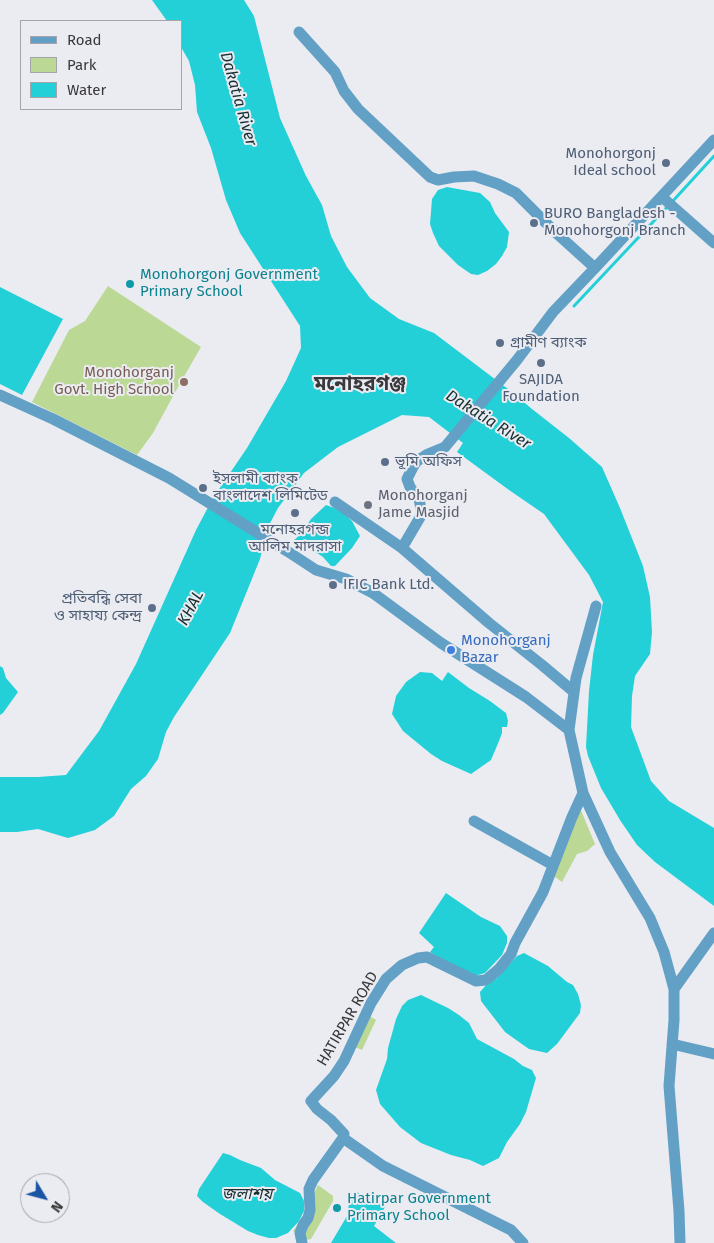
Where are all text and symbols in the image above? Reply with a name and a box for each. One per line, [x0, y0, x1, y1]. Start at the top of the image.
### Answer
legend [20, 20, 182, 110]
text: Road [67, 31, 102, 49]
water label: Dakatia River [215, 50, 261, 148]
text: Park [67, 56, 97, 74]
text: Water [67, 81, 106, 99]
place label: Monohorgonj Ideal school [566, 145, 656, 180]
marker: Monohorgonj Ideal school [660, 157, 672, 169]
place label: BURO Bangladesh - Monohorgonj Branch [544, 205, 686, 240]
marker: BURO Bangladesh - Monohorgonj Branch [528, 217, 540, 229]
place label: Monohorgonj Government Primary School [140, 266, 318, 301]
marker: Monohorgonj Government Primary School [124, 278, 136, 290]
place label: গ্রামীণ ব্যাংক [510, 334, 587, 352]
marker: গ্রামীণ ব্যাংক [494, 337, 506, 349]
marker: SAJIDA Foundation [535, 357, 547, 369]
place label: Monohorganj Govt. High School [54, 364, 174, 399]
place label: SAJIDA Foundation [502, 371, 580, 406]
district label: মনোহরগঞ্জ [314, 372, 406, 396]
marker: Monohorganj Govt. High School [178, 376, 190, 388]
water label: Dakatia River [442, 386, 534, 454]
place label: ভূমি অফিস [395, 453, 462, 471]
marker: ভূমি অফিস [379, 456, 391, 468]
place label: ইসলামী ব্যাংক বাংলাদেশ লিমিটেড [213, 470, 328, 505]
marker: ইসলামী ব্যাংক বাংলাদেশ লিমিটেড [197, 482, 209, 494]
place label: Monohorganj Jame Masjid [378, 487, 468, 522]
marker: Monohorganj Jame Masjid [362, 499, 374, 511]
marker: মনোহরগন্জ আলিম মাদরাসা [289, 507, 301, 519]
place label: মনোহরগন্জ আলিম মাদরাসা [248, 521, 342, 556]
place label: IFIC Bank Ltd. [343, 576, 434, 594]
marker: IFIC Bank Ltd. [327, 579, 339, 591]
water label: KHAL [174, 587, 208, 629]
place label: প্রতিবন্ধি সেবা ও সাহায্য কেন্দ্র [54, 590, 142, 625]
marker: প্রতিবন্ধি সেবা ও সাহায্য কেন্দ্র [146, 602, 158, 614]
place label: Monohorganj Bazar [461, 632, 551, 667]
marker: Monohorganj Bazar [445, 644, 457, 656]
street label: HATIRPAR ROAD [314, 969, 382, 1069]
north arrow [20, 1173, 70, 1223]
water label: জলাশয় [222, 1185, 272, 1205]
place label: Hatirpar Government Primary School [347, 1190, 491, 1225]
text: N [47, 1198, 66, 1216]
marker: Hatirpar Government Primary School [331, 1202, 343, 1214]

